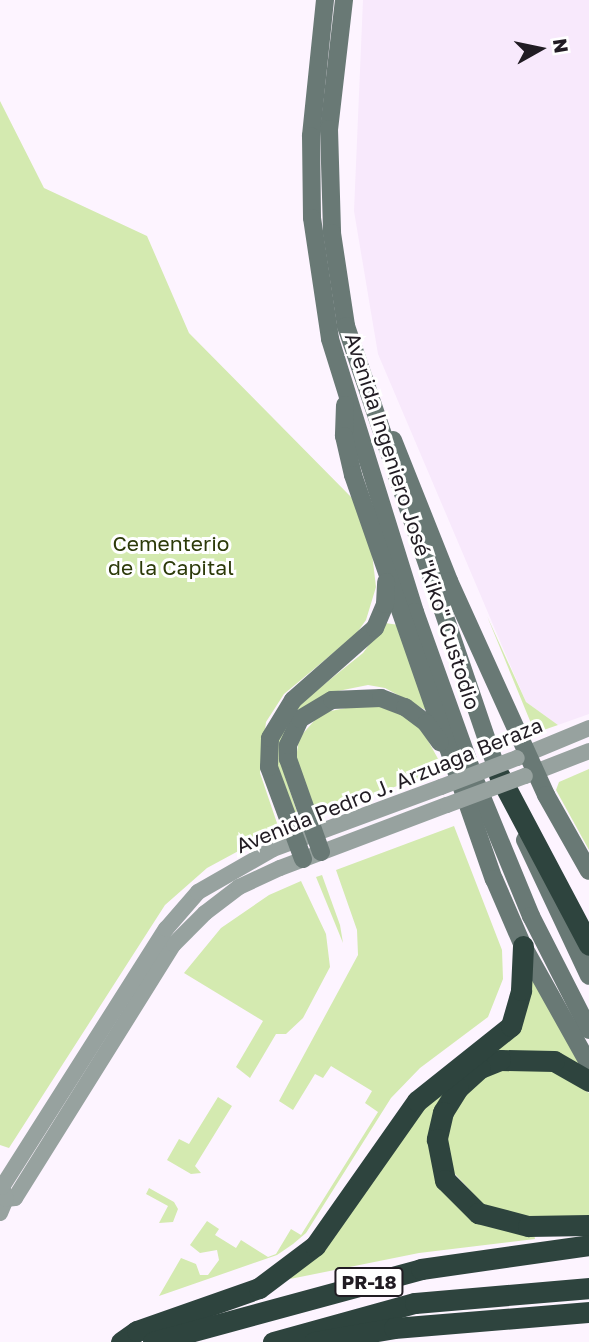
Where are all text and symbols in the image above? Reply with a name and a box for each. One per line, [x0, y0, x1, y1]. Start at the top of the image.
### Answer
north arrow [505, 14, 575, 84]
text: N [549, 37, 574, 55]
street label: Avenida Ingeniero José "Kiko" Custodio [340, 329, 486, 713]
park label: Cementerio de la Capital [108, 530, 234, 580]
street label: Avenida Pedro J. Arzuaga Beraza [232, 712, 546, 858]
road number: PR-18 [334, 1266, 404, 1298]

